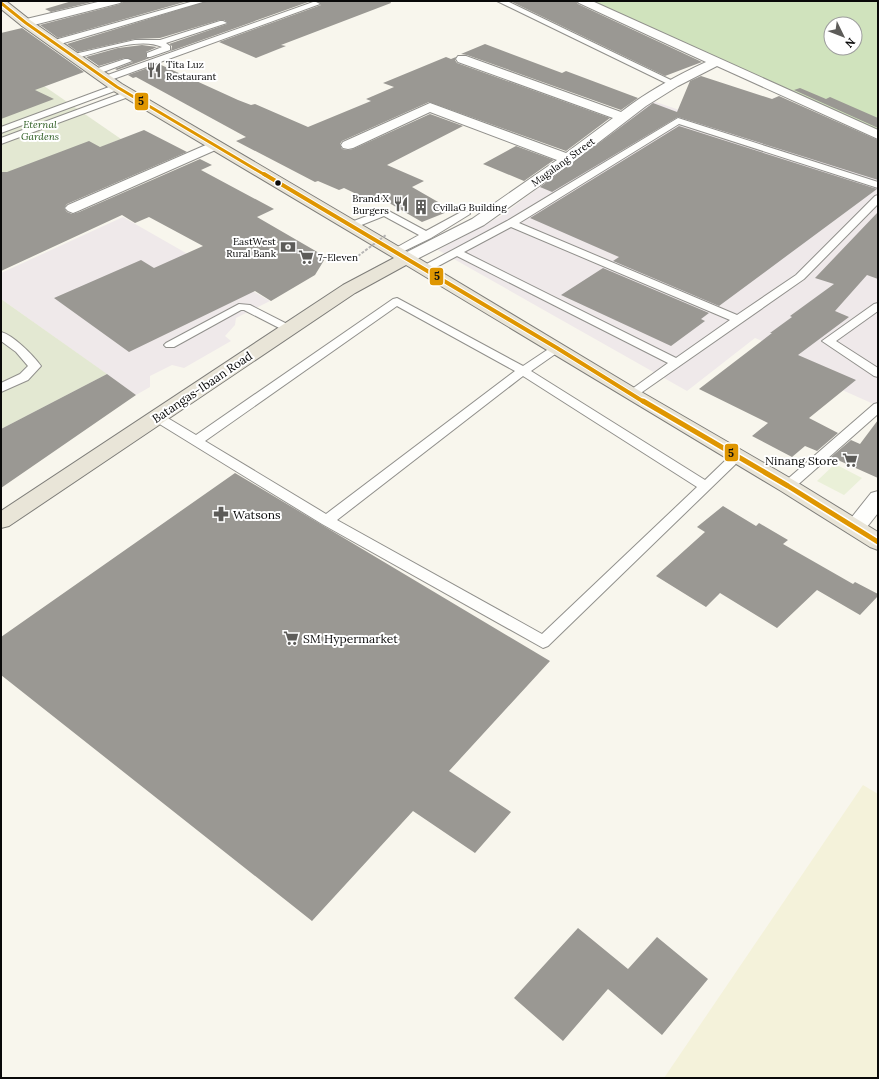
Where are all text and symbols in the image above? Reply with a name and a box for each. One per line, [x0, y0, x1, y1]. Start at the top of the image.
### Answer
north arrow [823, 16, 863, 56]
text: N [842, 35, 858, 51]
place label: Tita Luz Restaurant [166, 58, 217, 83]
restaurant icon: Tita Luz Restaurant [145, 61, 163, 79]
line badge: 5 [134, 92, 149, 111]
text: 5 [138, 94, 144, 108]
park label: Eternal Gardens [21, 118, 59, 143]
street label: Magalang Street [529, 134, 597, 189]
unlabelled marker [273, 178, 283, 188]
place label: Brand X Burgers [352, 192, 390, 217]
restaurant icon: Brand X Burgers [392, 195, 410, 213]
building icon: CvillaG Building [412, 198, 430, 216]
place label: CvillaG Building [433, 201, 507, 214]
place label: EastWest Rural Bank [226, 235, 277, 260]
bank icon: EastWest Rural Bank [279, 238, 297, 256]
supermarket icon: 7-Eleven [297, 248, 315, 266]
place label: 7-Eleven [318, 251, 358, 264]
line badge: 5 [429, 267, 444, 286]
text: 5 [434, 269, 440, 283]
street label: Batangas-Ibaan Road [149, 348, 255, 426]
line badge: 5 [724, 443, 739, 462]
text: 5 [728, 446, 734, 460]
supermarket icon: Ninang Store [841, 451, 859, 469]
place label: Ninang Store [765, 453, 838, 468]
pharmacy icon: Watsons [212, 505, 230, 523]
place label: Watsons [233, 507, 281, 522]
supermarket icon: SM Hypermarket [282, 629, 300, 647]
place label: SM Hypermarket [303, 631, 398, 646]

